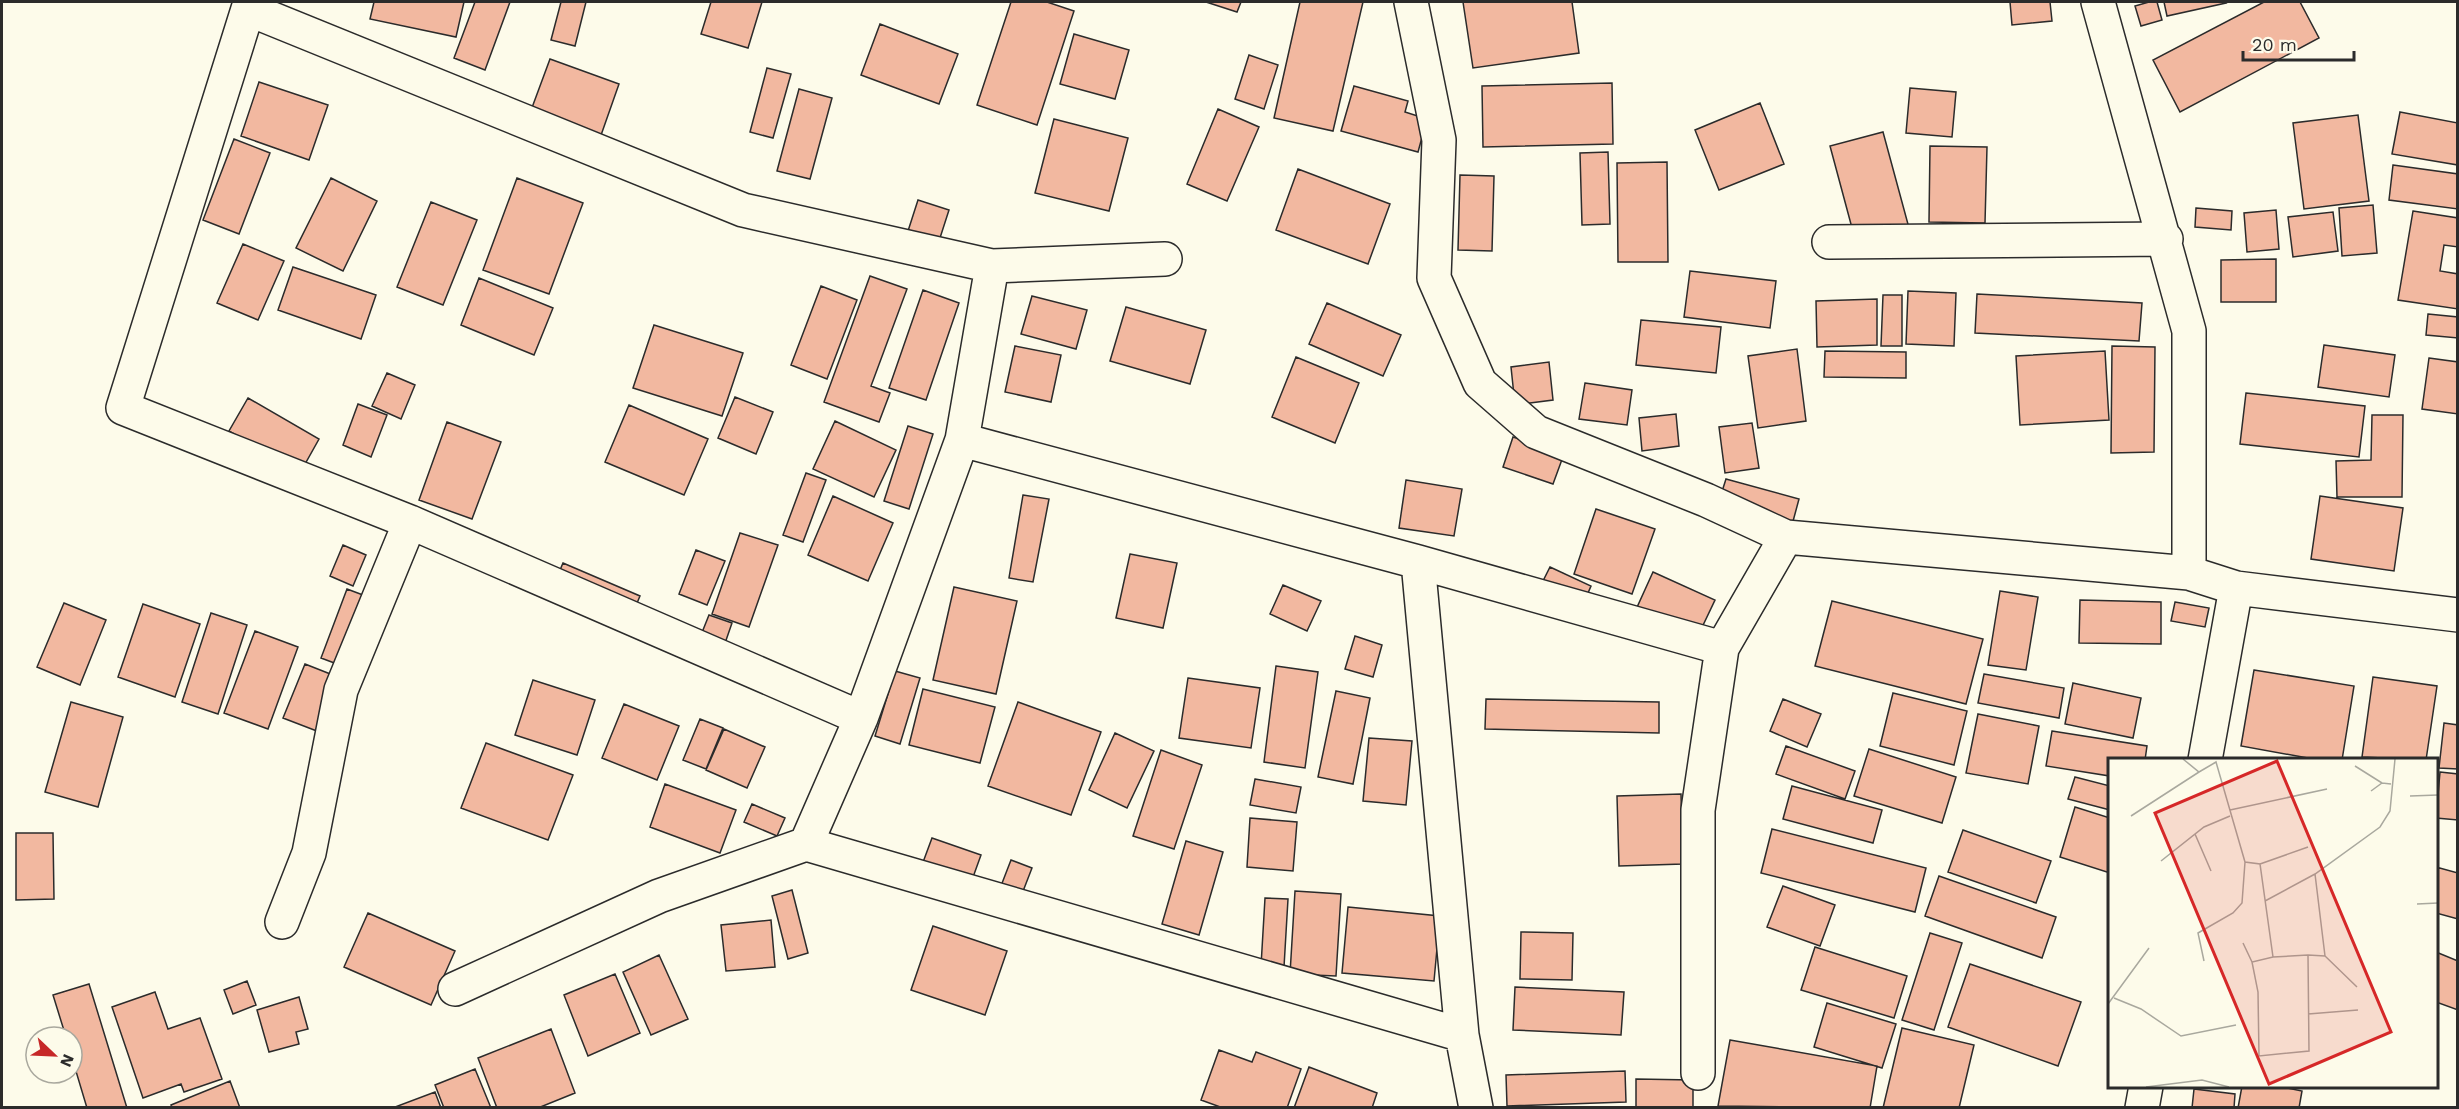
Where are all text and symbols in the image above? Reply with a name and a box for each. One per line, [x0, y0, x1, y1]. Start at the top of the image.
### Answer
scale bar [2243, 24, 2354, 62]
text: 20 m [2252, 34, 2297, 55]
inset map [2108, 758, 2438, 1088]
north arrow [24, 1025, 84, 1085]
text: N [56, 1051, 78, 1070]

